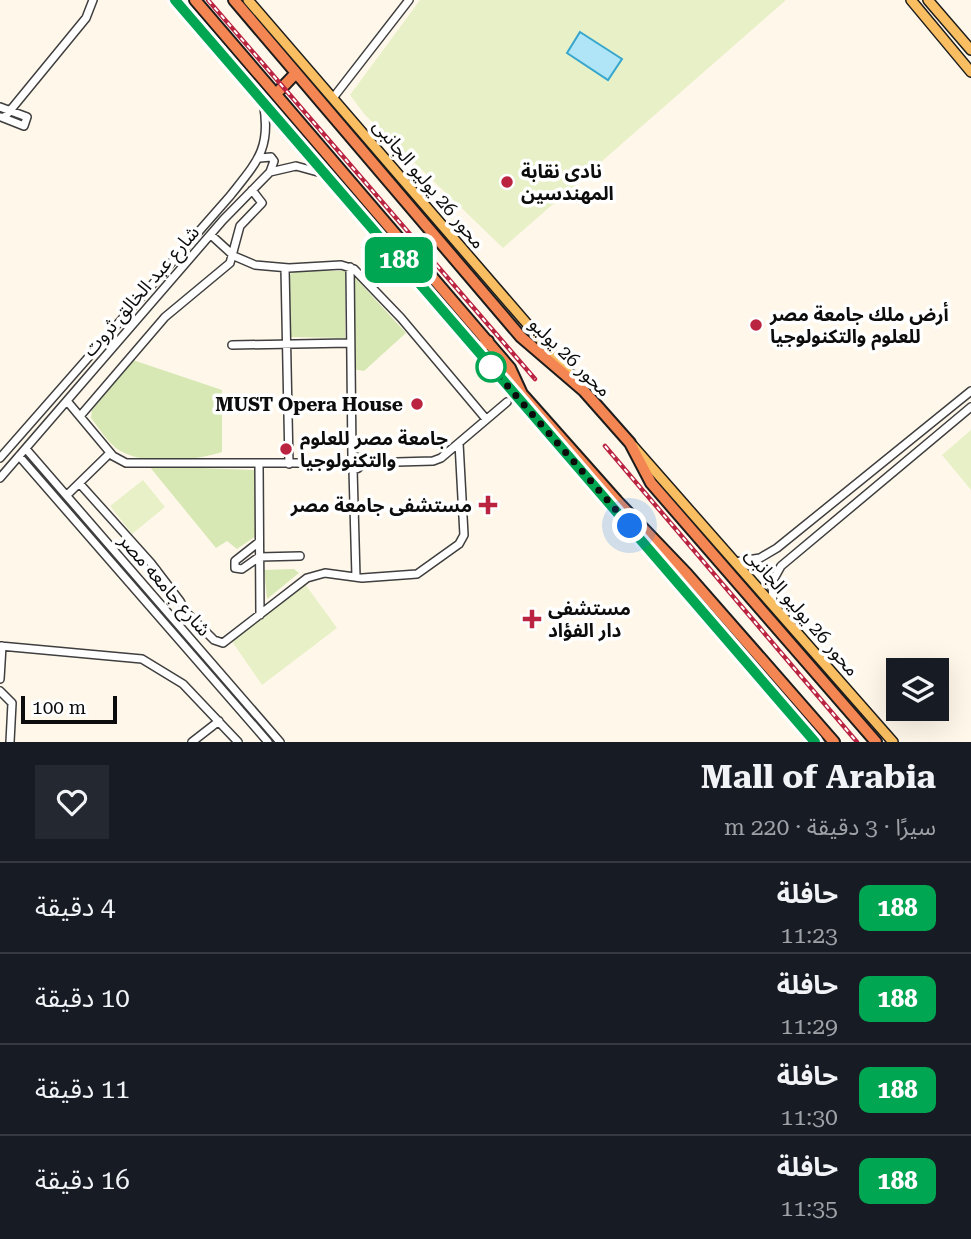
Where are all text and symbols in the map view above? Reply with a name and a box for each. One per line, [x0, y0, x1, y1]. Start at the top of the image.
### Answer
street label: محور 26 يوليو الجانبى [368, 115, 490, 253]
place label: نادى نقابة المهندسين [521, 160, 614, 205]
marker: نادى نقابة المهندسين [499, 174, 515, 190]
street label: شارع عبد الخالق ثروت [78, 221, 206, 362]
line badge: 188 [359, 237, 439, 283]
text: 188 [379, 246, 419, 274]
place label: أرض ملك جامعة مصر للعلوم والتكنولوجيا [769, 301, 949, 351]
street label: محور 26 يوليو [524, 312, 616, 402]
marker: أرض ملك جامعة مصر للعلوم والتكنولوجيا [748, 317, 764, 333]
unlabelled marker [476, 352, 506, 382]
place label: MUST Opera House [215, 393, 403, 416]
marker: MUST Opera House [409, 396, 425, 412]
place label: جامعة مصر للعلوم والتكنولوجيا [300, 427, 448, 472]
marker: جامعة مصر للعلوم والتكنولوجيا [278, 441, 294, 457]
place label: مستشفى جامعة مصر [290, 494, 472, 517]
marker: مستشفى جامعة مصر [478, 495, 498, 515]
your location [612, 508, 647, 543]
street label: شارع جامعه مصر [112, 528, 216, 642]
street label: محور 26 يوليو الجانبى [740, 543, 864, 681]
place label: مستشفى دار الفؤاد [548, 597, 631, 642]
marker: مستشفى دار الفؤاد [522, 609, 542, 629]
map controls [886, 658, 949, 721]
button: layers [886, 658, 949, 721]
scale bar [21, 693, 117, 725]
text: 100 m [32, 696, 86, 719]
text: Mall of Arabia [701, 757, 936, 796]
button: heart [35, 765, 109, 839]
text: سيرًا · 3 دقيقة · 220 m [724, 814, 936, 841]
text: حافلة [777, 879, 838, 909]
text: 4 دقيقة [35, 892, 115, 922]
text: 188 [877, 894, 918, 922]
text: 11:23 [781, 922, 838, 949]
text: حافلة [777, 970, 838, 1000]
text: 10 دقيقة [35, 983, 130, 1013]
text: 188 [877, 985, 918, 1013]
text: 11:29 [781, 1013, 838, 1040]
text: حافلة [777, 1061, 838, 1091]
text: 11 دقيقة [35, 1074, 130, 1104]
text: 188 [877, 1076, 918, 1104]
text: 11:30 [781, 1104, 838, 1131]
text: حافلة [777, 1152, 838, 1182]
text: 16 دقيقة [35, 1165, 130, 1195]
text: 188 [877, 1167, 918, 1195]
text: 11:35 [781, 1195, 838, 1222]

